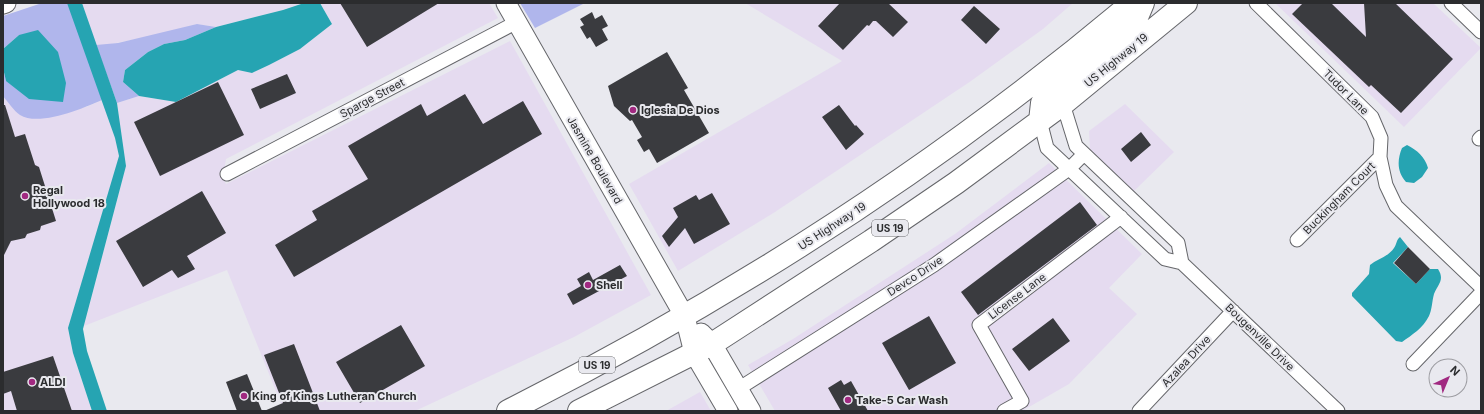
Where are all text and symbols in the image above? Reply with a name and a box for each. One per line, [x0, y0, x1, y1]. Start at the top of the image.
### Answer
street label: US Highway 19 [1081, 30, 1151, 90]
street label: Tudor Lane [1320, 66, 1372, 118]
street label: Sparge Street [337, 75, 407, 121]
place label: Iglesia De Dios [641, 103, 720, 117]
marker: Iglesia De Dios [628, 105, 638, 115]
street label: Jasmine Boulevard [564, 114, 626, 206]
street label: Buckingham Court [1300, 159, 1378, 237]
place label: Regal Hollywood 18 [33, 183, 105, 210]
marker: Regal Hollywood 18 [20, 191, 30, 201]
street label: US Highway 19 [795, 199, 869, 253]
road number: US 19 [872, 220, 908, 236]
street label: Devco Drive [885, 253, 945, 299]
street label: License Lane [985, 270, 1049, 322]
place label: Shell [596, 278, 623, 292]
marker: Shell [583, 280, 593, 290]
street label: Bougenville Drive [1222, 300, 1298, 374]
street label: Azalea Drive [1159, 332, 1213, 390]
road number: US 19 [579, 357, 615, 373]
north arrow [1428, 358, 1468, 398]
text: N [1447, 363, 1463, 379]
place label: ALDI [40, 375, 65, 389]
marker: ALDI [27, 377, 37, 387]
place label: King of Kings Lutheran Church [252, 389, 417, 403]
marker: King of Kings Lutheran Church [239, 391, 249, 401]
place label: Take-5 Car Wash [856, 393, 948, 407]
marker: Take-5 Car Wash [843, 395, 853, 405]

